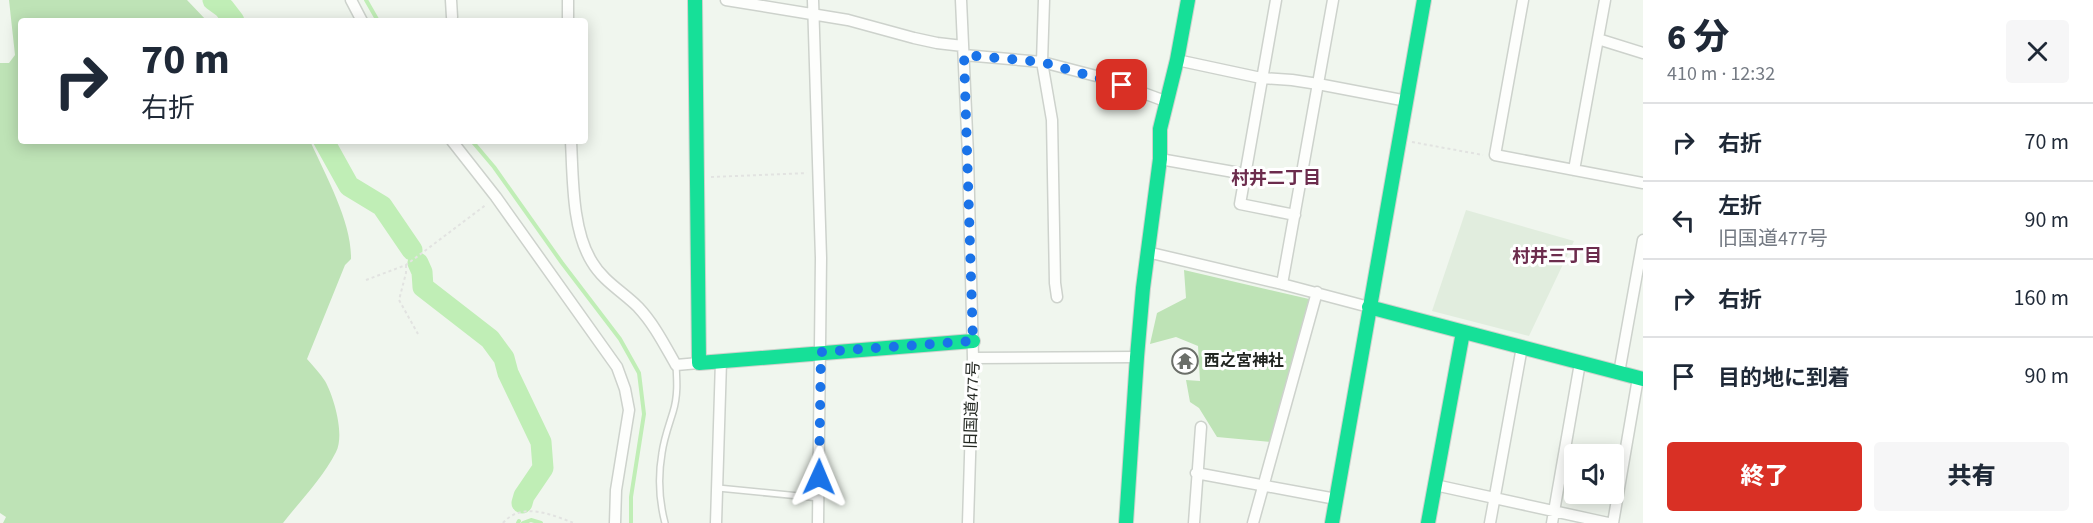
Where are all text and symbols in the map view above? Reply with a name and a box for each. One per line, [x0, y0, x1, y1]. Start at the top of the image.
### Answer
text: 6 分 [1667, 12, 1729, 63]
button: close [2006, 20, 2069, 83]
text: 70 m [141, 30, 230, 90]
icon: right [42, 42, 120, 120]
pin [1096, 59, 1147, 110]
text: 410 m · 12:32 [1667, 60, 1775, 88]
icon: arrive [1105, 68, 1138, 101]
text: 右折 [141, 89, 195, 128]
icon: right [1667, 126, 1700, 159]
text: 70 m [2024, 126, 2069, 158]
text: 右折 [1718, 128, 1762, 160]
district label: 村井二丁目 [1231, 166, 1321, 191]
text: 左折 [1718, 190, 1762, 222]
icon: left [1667, 204, 1700, 237]
text: 90 m [2024, 204, 2069, 236]
text: 旧国道477号 [1718, 225, 1828, 253]
district label: 村井三丁目 [1512, 244, 1602, 269]
icon: right [1667, 282, 1700, 315]
text: 160 m [2014, 282, 2069, 314]
text: 右折 [1718, 284, 1762, 316]
temple icon: 西之宮神社 [1170, 346, 1200, 376]
place label: 西之宮神社 [1204, 350, 1284, 372]
icon: arrive [1667, 360, 1700, 393]
text: 90 m [2024, 360, 2069, 392]
street label: 旧国道477号 [959, 361, 985, 449]
text: 目的地に到着 [1718, 362, 1850, 394]
button: 終了 [1667, 442, 1862, 511]
button: 共有 [1874, 442, 2069, 511]
map controls [1564, 444, 1624, 504]
button: sound [1564, 444, 1624, 504]
position arrow [787, 445, 851, 509]

